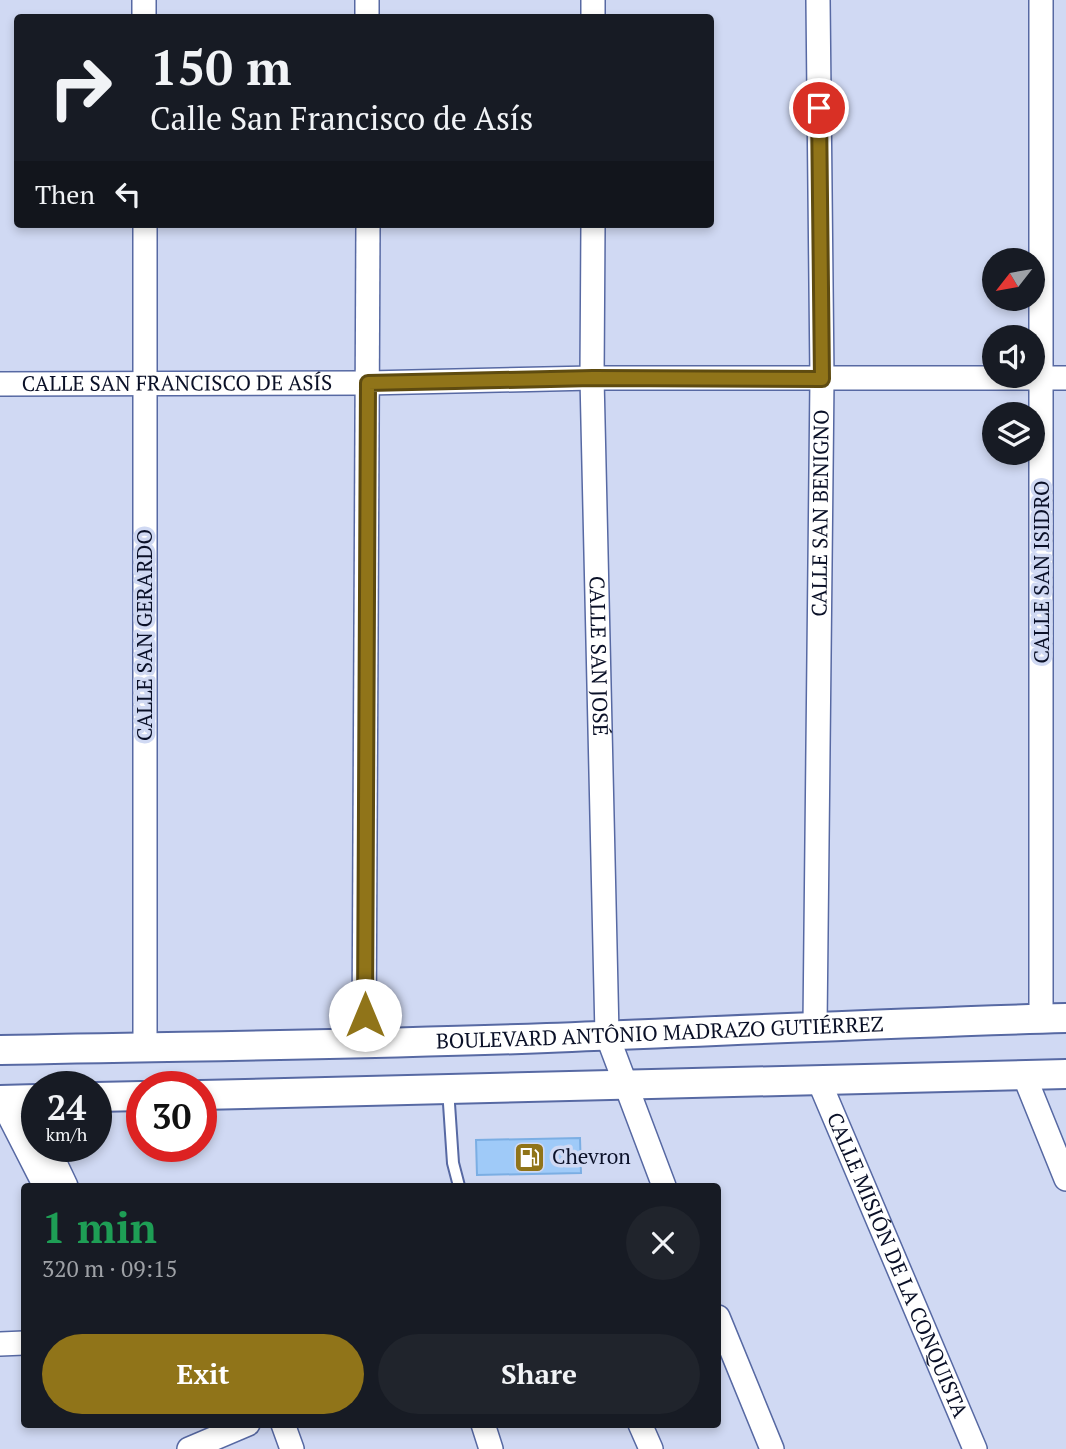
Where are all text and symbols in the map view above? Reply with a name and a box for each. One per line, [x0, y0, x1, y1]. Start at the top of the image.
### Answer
text: 150 m [150, 34, 292, 99]
icon: right [35, 42, 126, 133]
pin [789, 78, 849, 138]
icon: arrive [800, 89, 838, 127]
text: Calle San Francisco de Asís [150, 97, 533, 139]
icon: left [109, 175, 147, 213]
text: Then [35, 177, 95, 211]
north arrow [982, 248, 1045, 312]
map controls [982, 248, 1045, 465]
button: sound [982, 325, 1045, 388]
street label: CALLE SAN FRANCISCO DE ASÍS [22, 368, 332, 397]
button: layers [982, 402, 1045, 465]
street label: CALLE SAN BENIGNO [804, 409, 835, 617]
street label: CALLE SAN ISIDRO [1027, 481, 1055, 664]
street label: CALLE SAN GERARDO [130, 529, 158, 741]
street label: CALLE SAN JOSÉ [584, 576, 615, 736]
position arrow [328, 978, 402, 1052]
street label: BOULEVARD ANTÔNIO MADRAZO GUTIÉRREZ [436, 1009, 884, 1055]
speed limit sign: 30 [126, 1071, 217, 1162]
text: 24 [47, 1084, 86, 1130]
street label: CALLE MISIÓN DE LA CONQUISTA [821, 1108, 975, 1422]
text: km/h [46, 1122, 87, 1146]
fuel station icon: Chevron [512, 1140, 546, 1174]
place label: Chevron [552, 1142, 631, 1170]
text: 1 min [42, 1199, 157, 1255]
button: close [626, 1206, 700, 1280]
text: 320 m · 09:15 [42, 1253, 177, 1284]
button: Exit [42, 1334, 364, 1414]
button: Share [378, 1334, 700, 1414]

